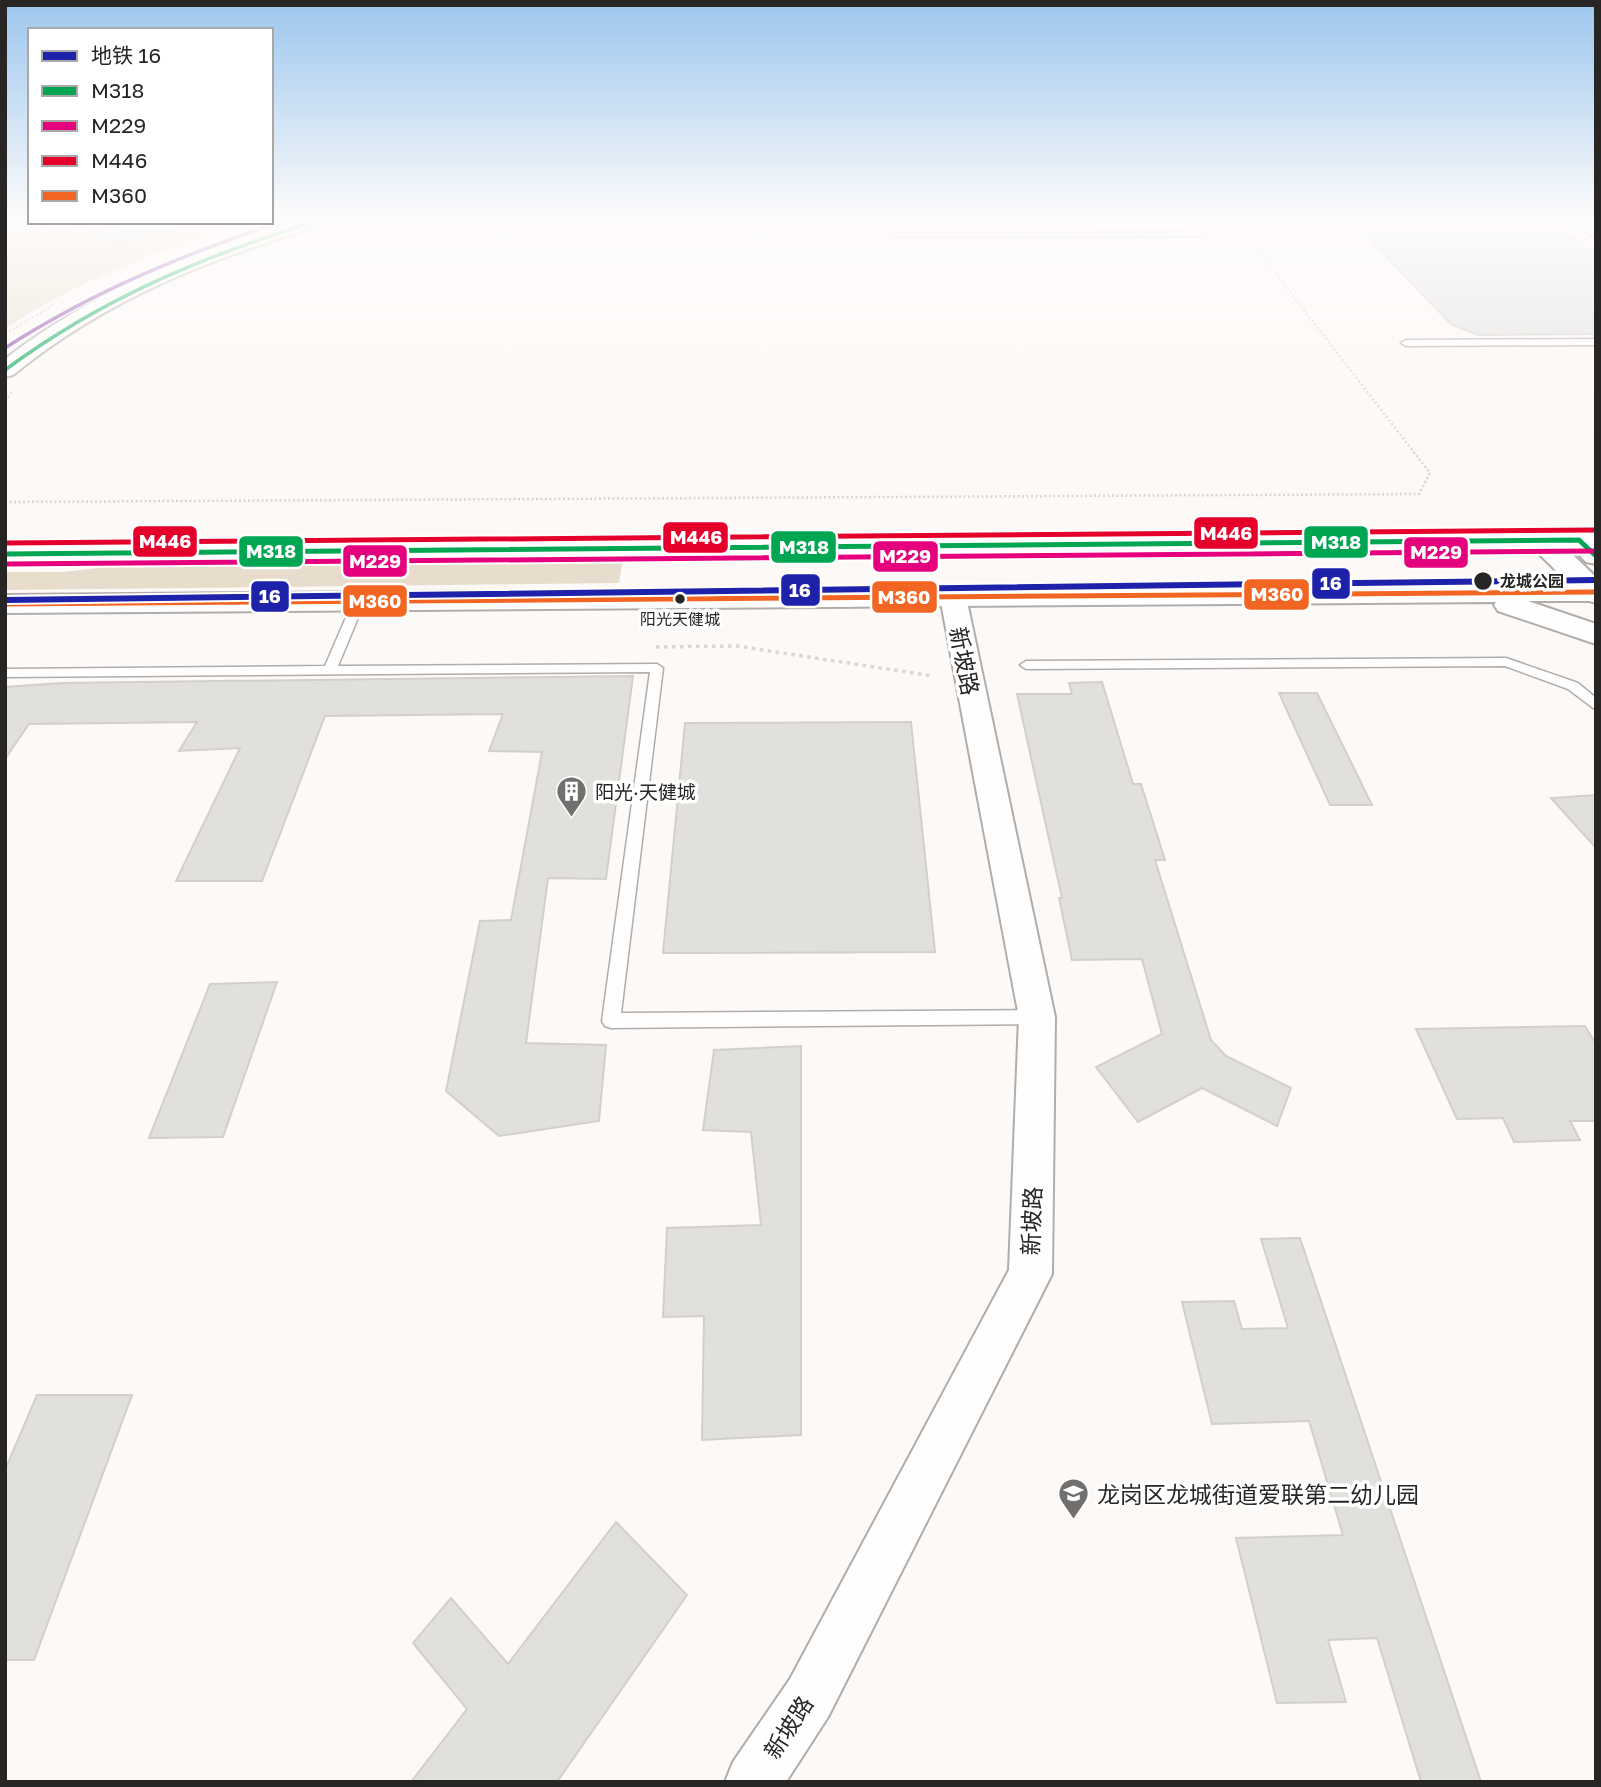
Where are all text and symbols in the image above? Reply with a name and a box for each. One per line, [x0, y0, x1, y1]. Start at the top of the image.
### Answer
legend [28, 28, 273, 224]
text: 地铁 16 [91, 42, 161, 68]
text: M318 [91, 77, 144, 103]
text: M229 [91, 112, 146, 138]
text: M446 [91, 147, 147, 173]
text: M360 [91, 182, 147, 208]
line badge: M446 [1193, 516, 1259, 550]
line badge: M446 [662, 521, 729, 554]
text: M446 [1200, 521, 1252, 544]
line badge: M446 [132, 525, 198, 558]
text: M446 [670, 525, 722, 548]
line badge: M318 [1303, 525, 1369, 559]
text: M446 [139, 529, 191, 552]
line badge: M318 [770, 530, 837, 564]
text: M318 [1311, 530, 1361, 553]
line badge: M318 [238, 535, 304, 568]
text: M318 [779, 535, 829, 558]
line badge: M229 [1403, 536, 1469, 569]
text: M318 [246, 539, 296, 562]
line badge: M229 [872, 540, 939, 573]
text: M229 [1410, 540, 1462, 563]
line badge: M229 [342, 544, 408, 578]
text: M229 [879, 544, 931, 567]
text: M229 [349, 549, 401, 572]
line badge: 16 [1311, 567, 1351, 600]
marker: 龙城公园 [1472, 570, 1494, 592]
text: 16 [1320, 571, 1342, 594]
place label: 龙城公园 [1500, 571, 1564, 591]
line badge: 16 [780, 573, 821, 607]
text: 16 [789, 578, 811, 601]
line badge: M360 [1243, 578, 1310, 611]
line badge: 16 [250, 580, 290, 613]
line badge: M360 [871, 580, 938, 614]
text: M360 [1251, 582, 1303, 605]
text: 16 [259, 584, 281, 607]
line badge: M360 [342, 584, 408, 618]
text: M360 [878, 585, 930, 608]
text: M360 [349, 589, 401, 612]
marker: 阳光天健城 [673, 592, 687, 606]
place label: 阳光天健城 [640, 609, 720, 629]
street label: 新坡路 [945, 624, 985, 698]
building icon: 阳光·天健城 [555, 774, 589, 818]
place label: 阳光·天健城 [595, 780, 696, 803]
street label: 新坡路 [1016, 1186, 1046, 1256]
school or university icon: 龙岗区龙城街道爱联第二幼儿园 [1057, 1477, 1091, 1521]
place label: 龙岗区龙城街道爱联第二幼儿园 [1097, 1480, 1419, 1508]
street label: 新坡路 [757, 1690, 819, 1764]

